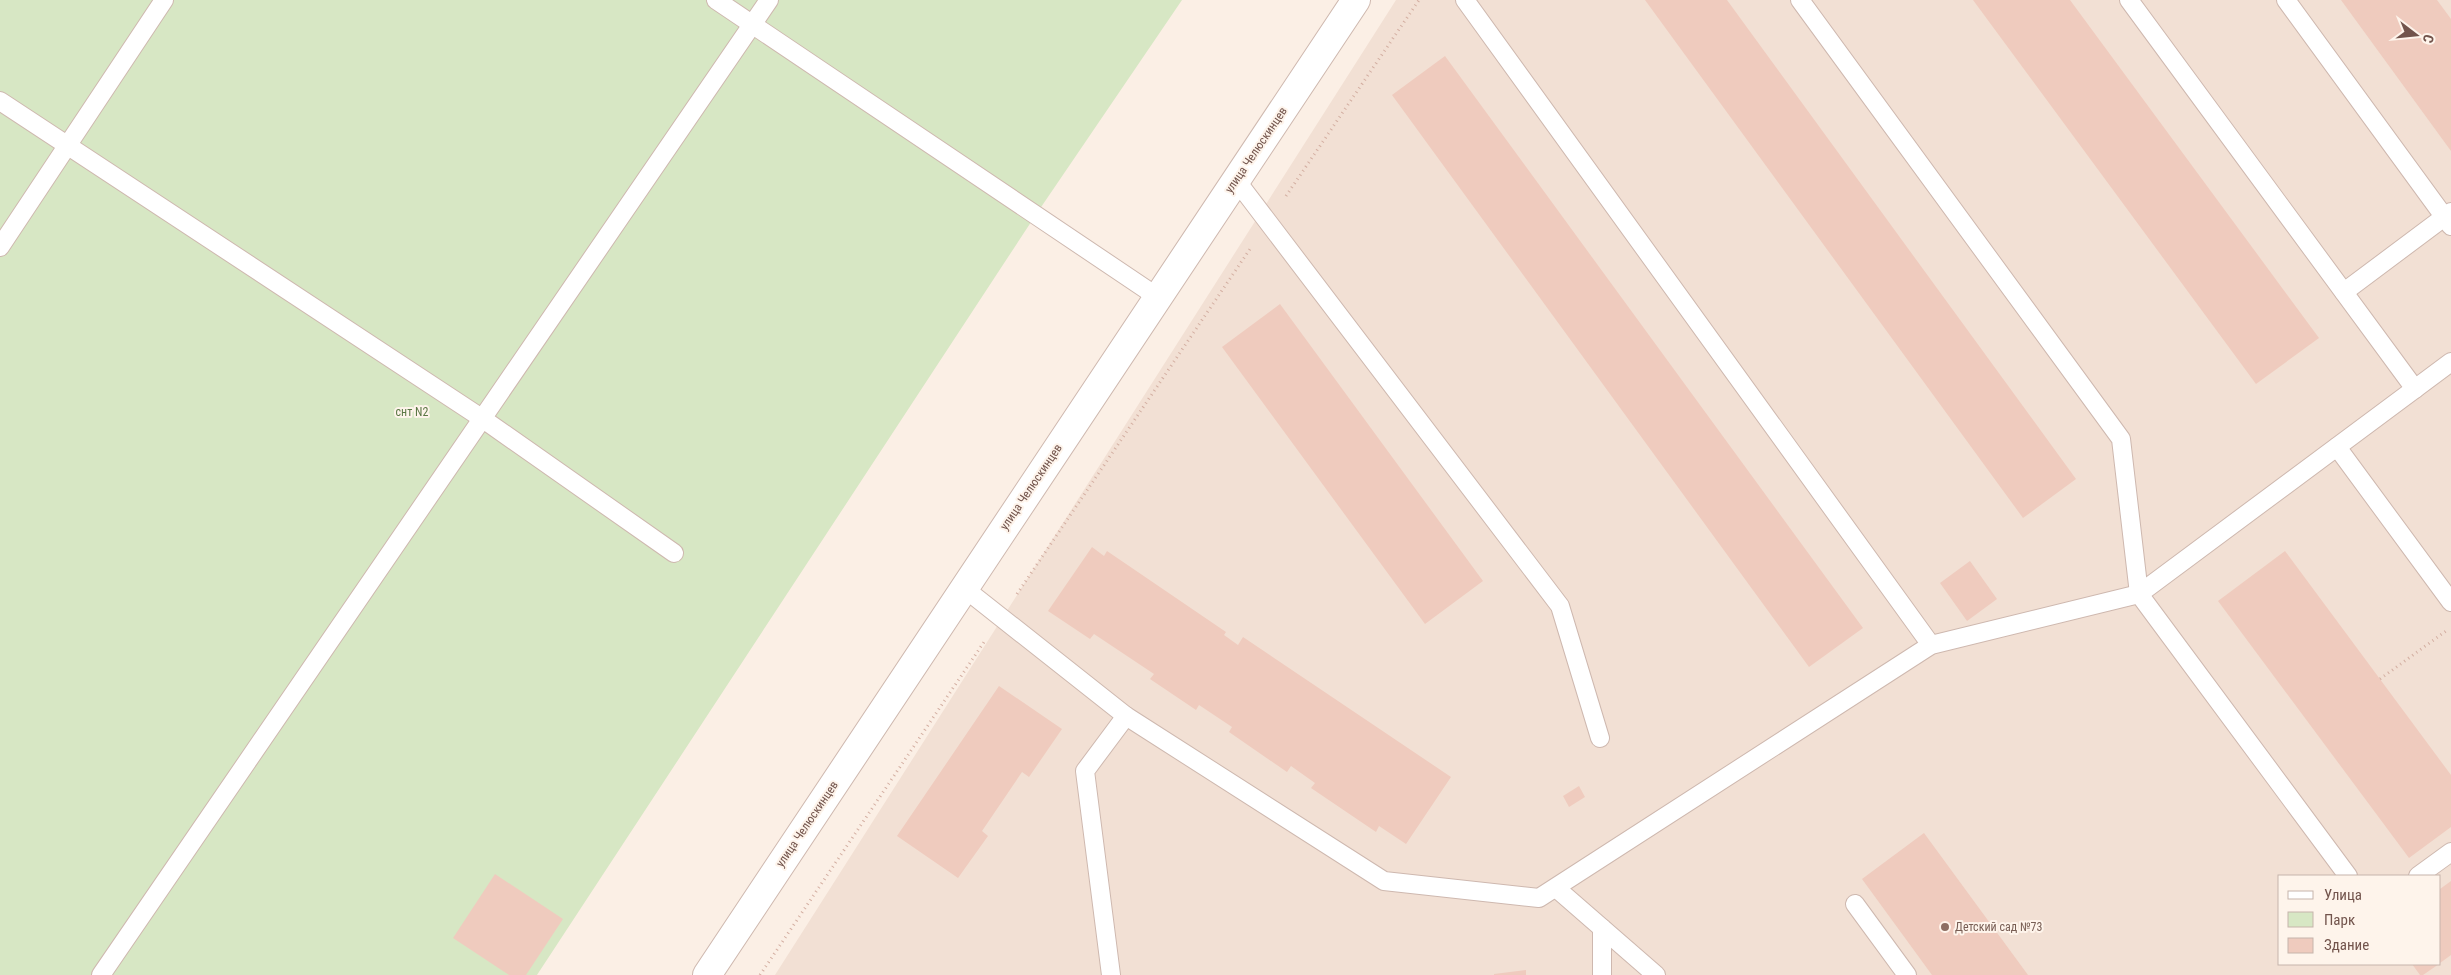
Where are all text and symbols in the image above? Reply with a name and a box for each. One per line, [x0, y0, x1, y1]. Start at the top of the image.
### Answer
north arrow [2391, 10, 2441, 60]
text: С [2420, 33, 2437, 45]
street label: улица Челюскинцев [1222, 104, 1290, 196]
park label: снт N2 [396, 405, 429, 419]
street label: улица Челюскинцев [997, 441, 1065, 533]
street label: улица Челюскинцев [773, 778, 841, 870]
legend [2278, 875, 2441, 965]
text: Улица [2324, 886, 2362, 904]
text: Парк [2324, 911, 2355, 929]
place label: Детский сад №73 [1955, 920, 2042, 934]
marker: Детский сад №73 [1939, 921, 1951, 933]
text: Здание [2324, 936, 2369, 954]

